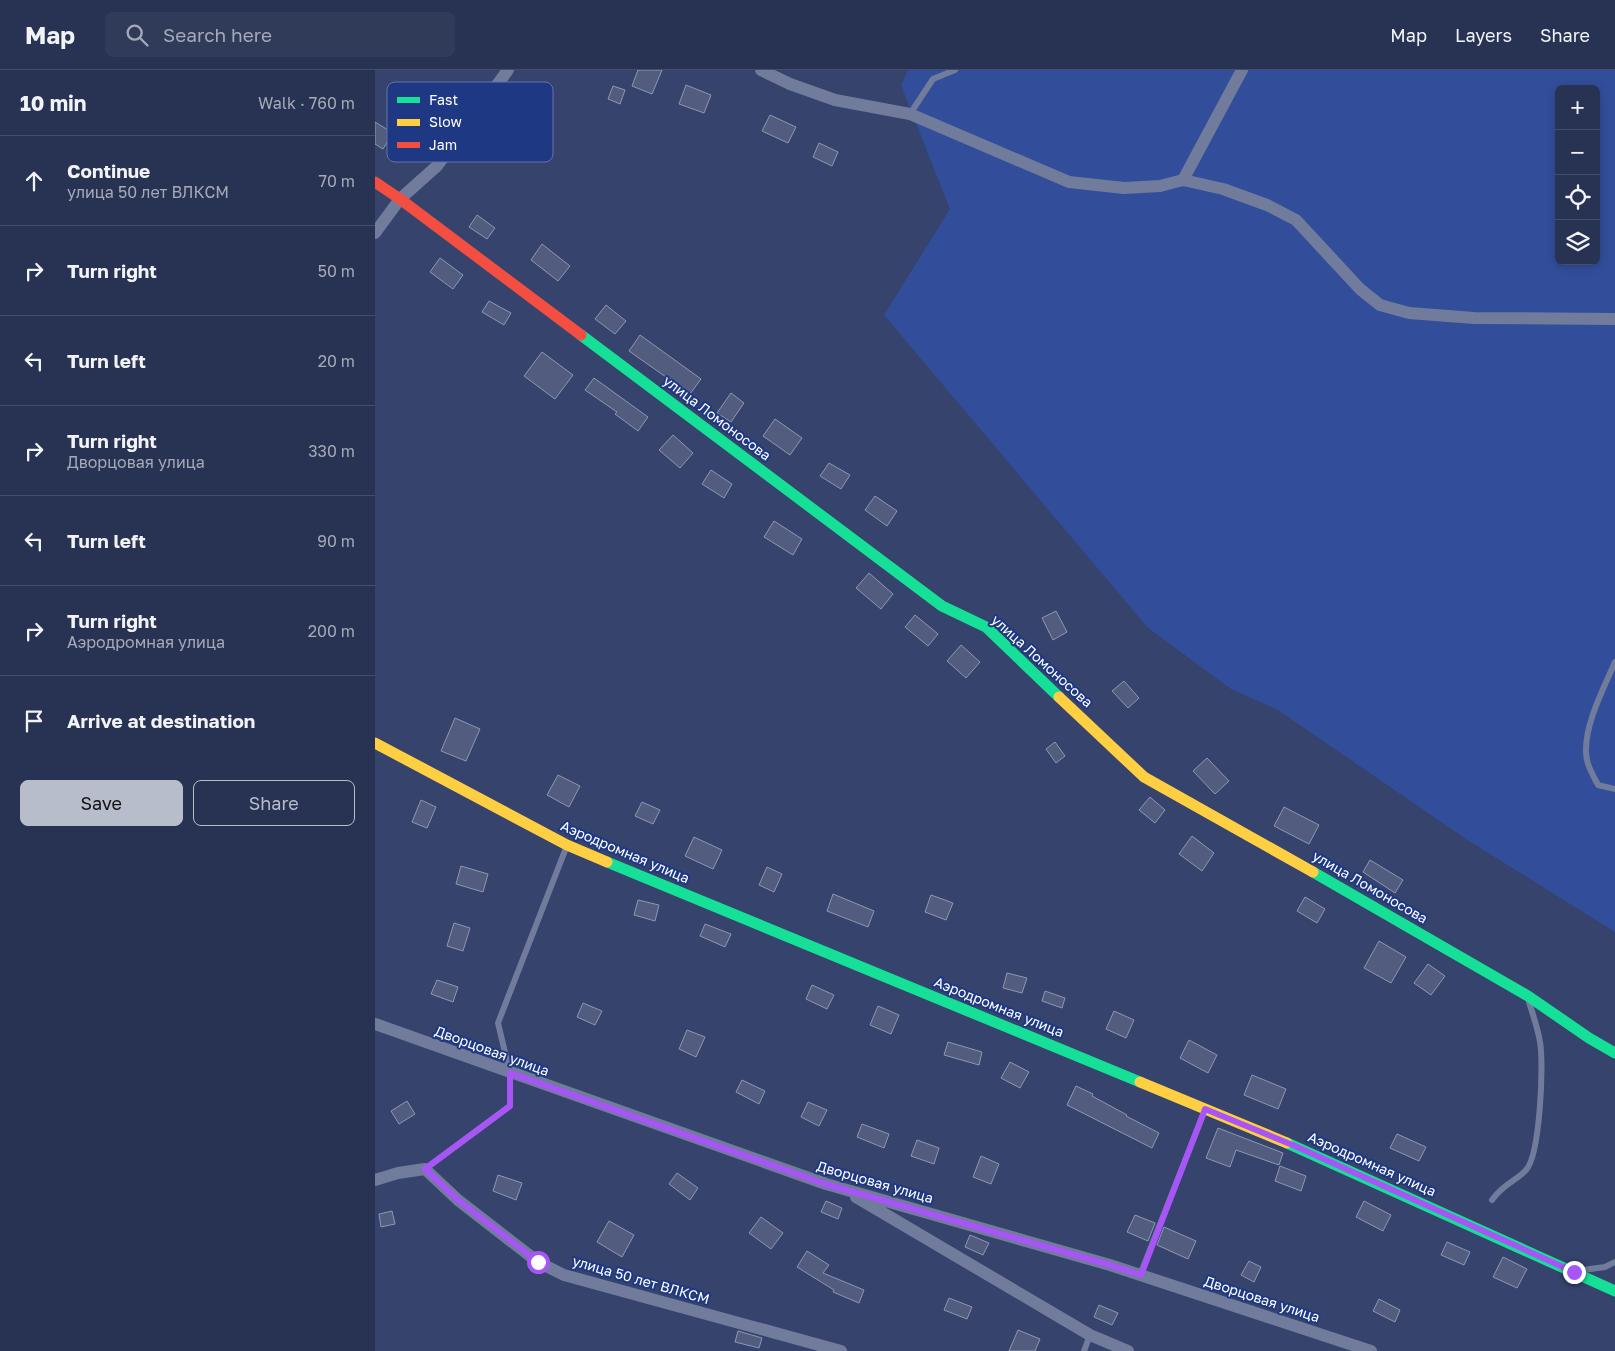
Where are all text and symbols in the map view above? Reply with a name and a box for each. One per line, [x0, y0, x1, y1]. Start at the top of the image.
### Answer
search box [105, 12, 455, 57]
text: Map [25, 20, 75, 49]
icon: search [123, 21, 151, 49]
text: Search here [163, 23, 272, 46]
text: Map [1390, 24, 1427, 46]
text: Layers [1455, 24, 1512, 46]
text: Share [1540, 24, 1590, 46]
legend [387, 82, 553, 162]
map controls [1555, 85, 1600, 265]
button: + [1555, 85, 1600, 130]
text: 10 min [20, 90, 87, 116]
text: Fast [429, 91, 458, 108]
text: Walk · 760 m [258, 93, 355, 113]
text: Slow [429, 113, 462, 130]
button: − [1555, 130, 1600, 175]
text: Jam [429, 136, 457, 153]
text: Continue [67, 159, 150, 182]
icon: ahead [20, 167, 48, 195]
text: 70 m [318, 171, 355, 191]
button: locate [1555, 175, 1600, 220]
text: улица 50 лет ВЛКСМ [67, 182, 229, 202]
button: layers [1555, 220, 1600, 265]
icon: right [20, 257, 48, 285]
text: Turn right [67, 259, 157, 282]
text: 50 m [318, 261, 355, 281]
icon: left [20, 347, 48, 375]
text: Turn left [67, 349, 146, 372]
text: 20 m [318, 351, 355, 371]
street label: улица Ломоносова [660, 372, 774, 464]
text: Turn right [67, 429, 157, 452]
icon: right [20, 437, 48, 465]
text: 330 m [308, 441, 355, 461]
text: Дворцовая улица [67, 452, 205, 472]
icon: left [20, 527, 48, 555]
text: Turn left [67, 529, 146, 552]
text: 90 m [317, 531, 355, 551]
text: Turn right [67, 609, 157, 632]
street label: улица Ломоносова [988, 611, 1096, 711]
icon: right [20, 617, 48, 645]
text: 200 m [308, 621, 355, 641]
text: Аэродромная улица [67, 632, 225, 652]
icon: arrive [20, 707, 48, 735]
text: Arrive at destination [67, 709, 255, 732]
button: Save [20, 780, 183, 826]
button: Share [193, 780, 355, 826]
street label: Аэродромная улица [558, 817, 692, 886]
street label: улица Ломоносова [1310, 847, 1431, 926]
street label: Аэродромная улица [932, 973, 1066, 1040]
street label: Дворцовая улица [433, 1022, 552, 1079]
street label: Аэродромная улица [1306, 1128, 1439, 1199]
street label: Дворцовая улица [815, 1157, 935, 1206]
route start [527, 1251, 550, 1274]
street label: улица 50 лет ВЛКСМ [571, 1252, 712, 1307]
route end [1563, 1261, 1586, 1284]
street label: Дворцовая улица [1202, 1272, 1322, 1325]

